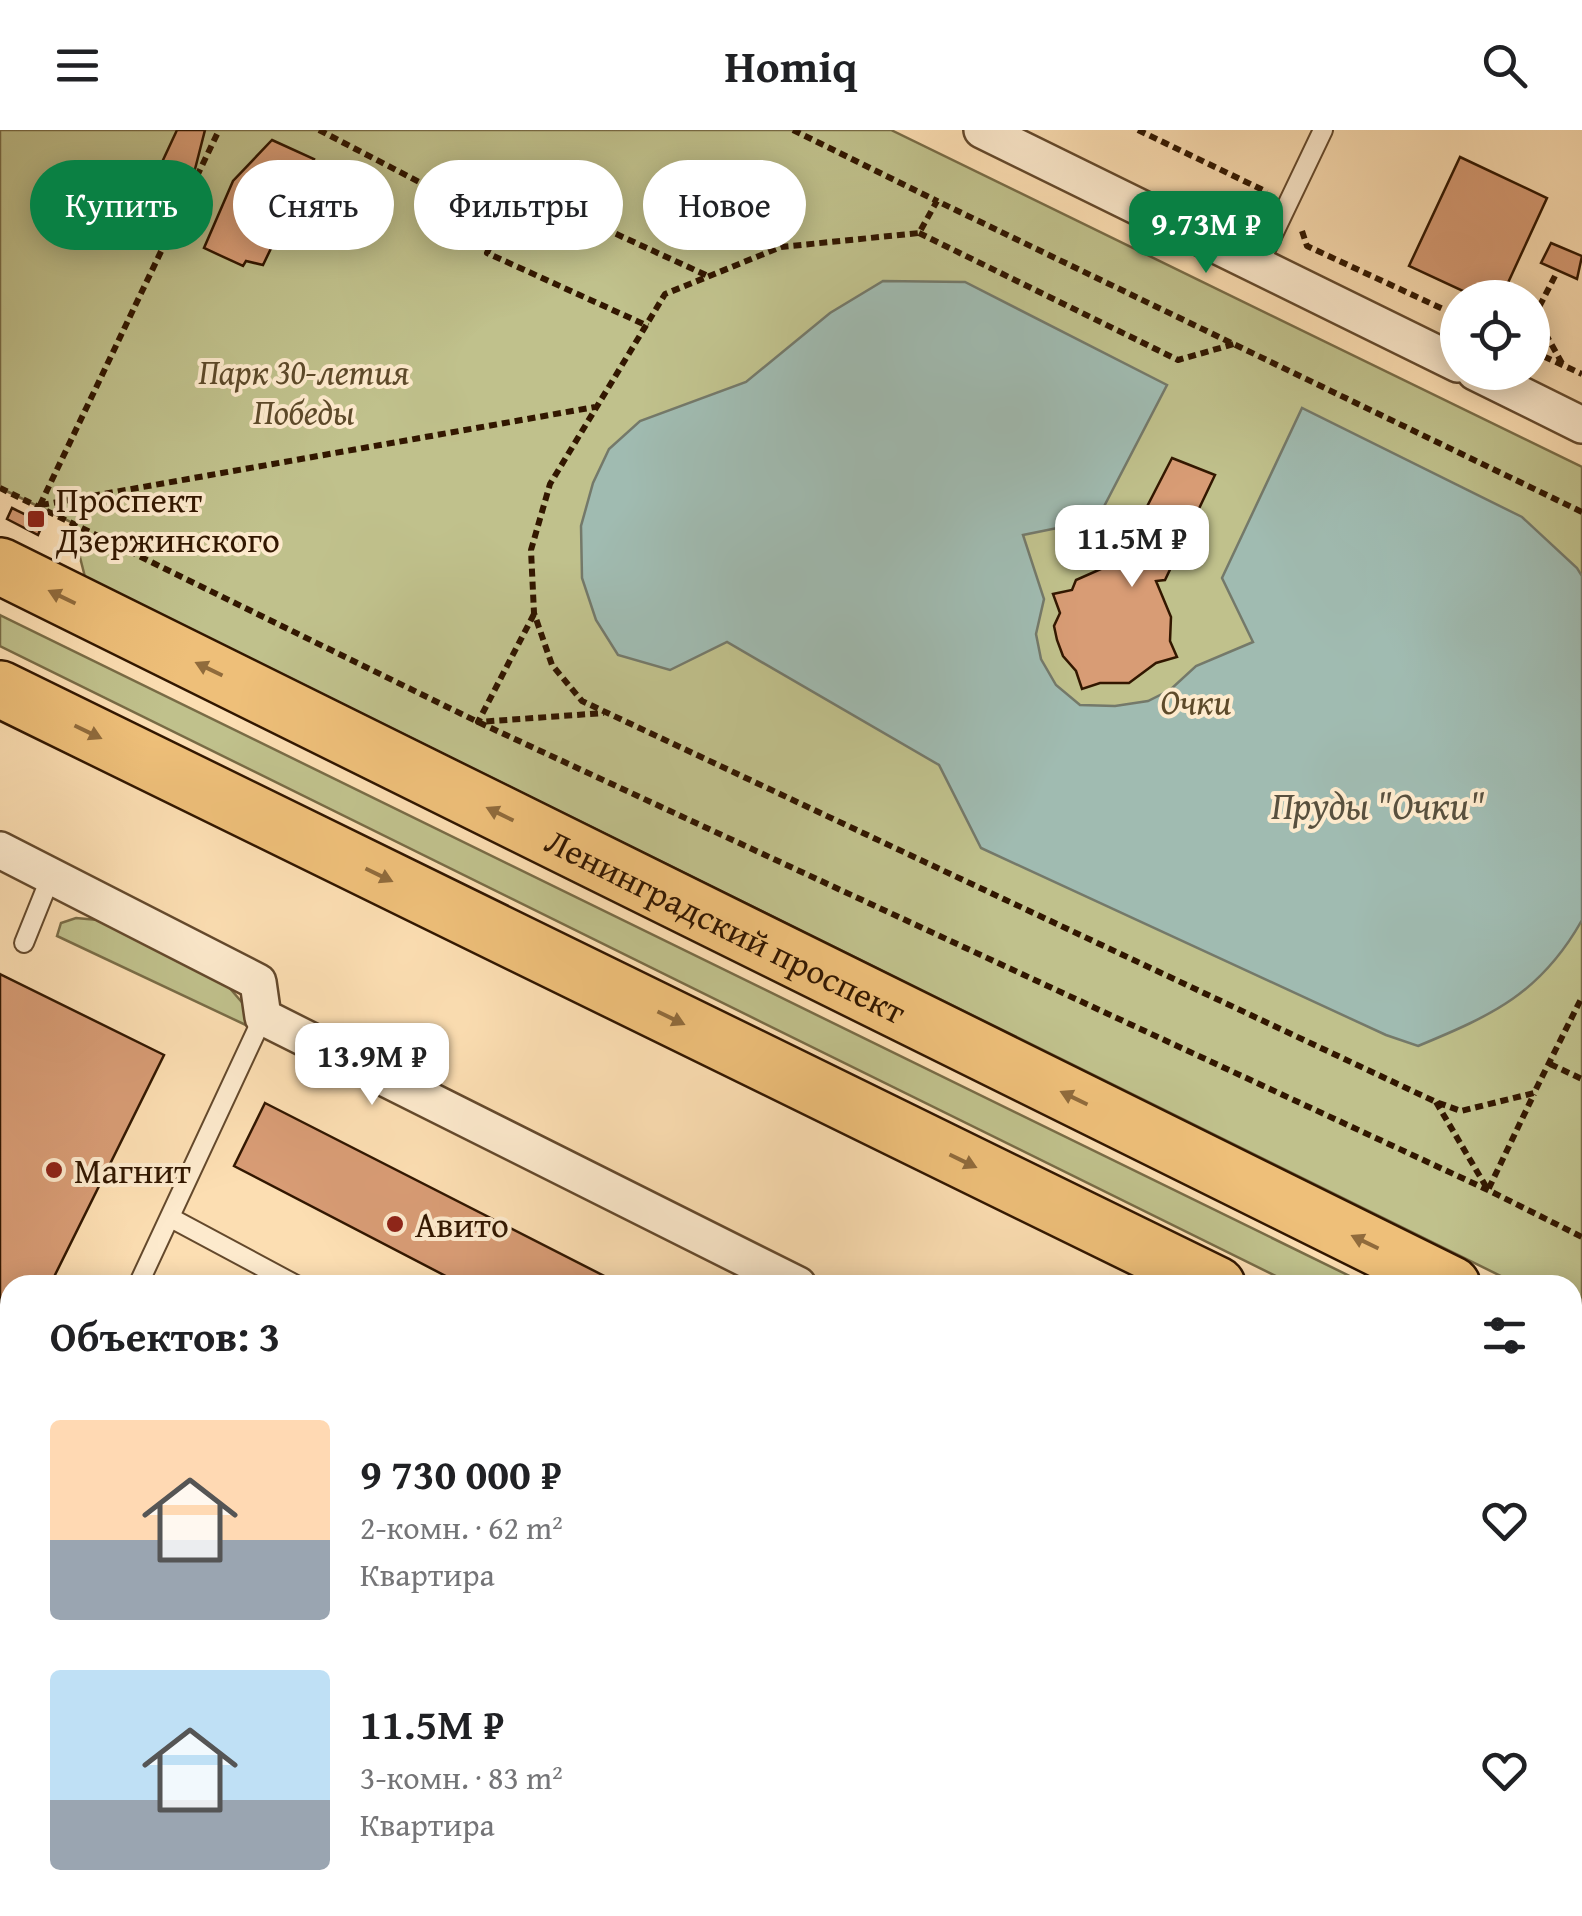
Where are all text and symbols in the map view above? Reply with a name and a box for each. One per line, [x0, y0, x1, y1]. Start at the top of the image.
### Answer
text: Homiq [725, 33, 857, 98]
icon: menu [50, 38, 105, 93]
icon: search [1477, 38, 1532, 93]
chip: Купить [30, 160, 213, 250]
chip: Снять [233, 160, 394, 250]
chip: Фильтры [414, 160, 623, 250]
chip: Новое [643, 160, 806, 250]
pin: 9.73M ₽ [1114, 191, 1298, 276]
text: 9.73M ₽ [1151, 200, 1261, 247]
map controls [1440, 280, 1550, 390]
button: locate [1440, 280, 1550, 390]
park label: Парк 30-летия Победы [199, 346, 409, 437]
place label: Проспект Дзержинского [55, 474, 280, 565]
pin: 11.5M ₽ [1040, 505, 1224, 590]
marker: Проспект Дзержинского [25, 508, 47, 530]
text: 11.5M ₽ [1077, 514, 1187, 561]
one-way arrow [48, 588, 77, 605]
one-way arrow [194, 661, 223, 678]
park label: Очки [1160, 676, 1232, 727]
one-way arrow [73, 723, 102, 740]
water label: Пруды "Очки" [1271, 777, 1485, 833]
one-way arrow [485, 805, 514, 822]
street label: Ленинградский проспект [537, 815, 915, 1036]
one-way arrow [365, 866, 394, 883]
one-way arrow [657, 1009, 686, 1026]
pin: 13.9M ₽ [280, 1023, 464, 1108]
text: 13.9M ₽ [317, 1032, 427, 1079]
one-way arrow [1059, 1089, 1088, 1106]
place label: Магнит [74, 1145, 191, 1196]
one-way arrow [949, 1152, 978, 1169]
marker: Магнит [43, 1159, 65, 1181]
place label: Авито [415, 1199, 509, 1250]
marker: Авито [384, 1213, 406, 1235]
one-way arrow [1350, 1234, 1379, 1251]
text: Объектов: 3 [50, 1305, 280, 1366]
icon: filters [1477, 1308, 1532, 1363]
text: 9 730 000 ₽ [360, 1443, 562, 1504]
icon: home [130, 1460, 250, 1580]
icon: heart [1477, 1493, 1532, 1548]
text: 2-комн. · 62 m² [360, 1504, 563, 1551]
text: Квартира [360, 1551, 495, 1598]
text: 11.5M ₽ [360, 1693, 504, 1754]
icon: home [130, 1710, 250, 1830]
icon: heart [1477, 1743, 1532, 1798]
text: 3-комн. · 83 m² [360, 1754, 563, 1801]
text: Квартира [360, 1801, 495, 1848]

